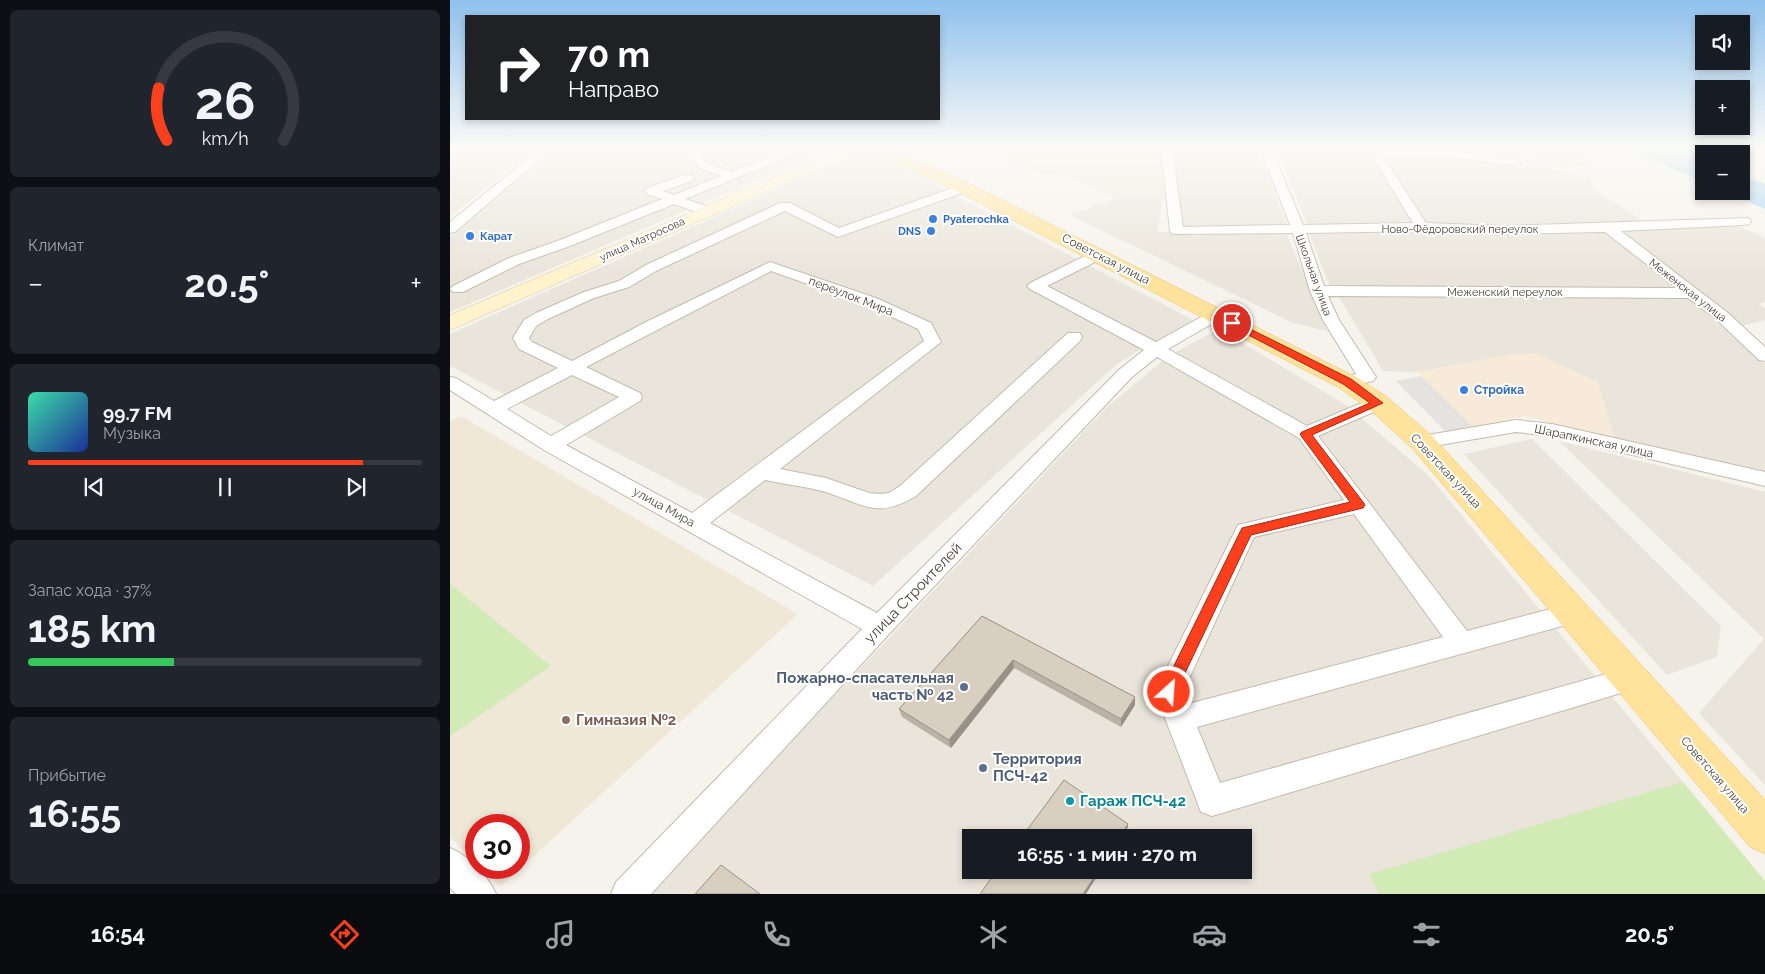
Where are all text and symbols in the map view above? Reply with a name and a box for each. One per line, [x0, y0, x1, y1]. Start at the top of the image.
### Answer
map controls [1695, 15, 1750, 200]
button: sound [1695, 15, 1750, 70]
text: 70 m [568, 34, 650, 75]
icon: right [485, 35, 550, 100]
text: 26 [195, 70, 255, 131]
text: Направо [568, 76, 659, 102]
button: + [1695, 80, 1750, 135]
text: km/h [201, 128, 249, 149]
button: − [1695, 145, 1750, 200]
marker: Pyaterochka [927, 213, 939, 225]
place label: Pyaterochka [943, 213, 1009, 226]
street label: улица Матросова [597, 215, 687, 264]
street label: Ново-Фёдоровский переулок [1381, 223, 1539, 236]
place label: DNS [898, 225, 921, 238]
marker: DNS [925, 225, 937, 237]
marker: Карат [464, 230, 476, 242]
place label: Карат [480, 230, 513, 243]
street label: Советская улица [1060, 231, 1152, 287]
street label: Школьная улица [1293, 233, 1334, 318]
text: Климат [28, 236, 84, 255]
street label: Меженская улица [1646, 256, 1729, 325]
text: 20.5° [184, 261, 269, 306]
text: − [28, 267, 43, 300]
text: + [410, 267, 422, 300]
street label: переулок Мира [807, 273, 895, 319]
street label: Меженский переулок [1447, 286, 1563, 299]
pin [1211, 302, 1253, 344]
icon: arrive [1218, 309, 1246, 337]
place label: Стройка [1474, 383, 1524, 397]
marker: Стройка [1458, 384, 1470, 396]
text: 99.7 FM [103, 402, 172, 424]
street label: Шарапкинская улица [1533, 422, 1655, 460]
text: Музыка [103, 424, 161, 443]
street label: Советская улица [1408, 431, 1484, 511]
icon: previous [80, 473, 108, 501]
icon: pause [211, 473, 239, 501]
icon: next [342, 473, 370, 501]
street label: улица Мира [631, 484, 697, 530]
street label: улица Строителей [860, 539, 966, 647]
text: Запас хода · 37% [28, 581, 151, 600]
text: 185 km [28, 606, 156, 651]
position arrow [1142, 665, 1194, 717]
place label: Пожарно-спасательная часть № 42 [776, 669, 954, 704]
marker: Пожарно-спасательная часть № 42 [958, 681, 970, 693]
place label: Гимназия №2 [576, 711, 676, 729]
marker: Гимназия №2 [560, 714, 572, 726]
street label: Советская улица [1678, 734, 1752, 816]
place label: Территория ПСЧ-42 [993, 750, 1082, 785]
marker: Территория ПСЧ-42 [977, 762, 989, 774]
text: Прибытие [28, 766, 106, 785]
text: 16:55 [28, 791, 121, 836]
place label: Гараж ПСЧ-42 [1080, 792, 1186, 810]
marker: Гараж ПСЧ-42 [1064, 795, 1076, 807]
speed limit sign: 30 [465, 814, 530, 879]
text: 16:55 · 1 мин · 270 m [1017, 843, 1197, 865]
icon: directions [327, 917, 362, 952]
icon: music [543, 917, 578, 952]
icon: phone [759, 917, 794, 952]
icon: climate [976, 917, 1011, 952]
icon: car [1192, 917, 1227, 952]
icon: filters [1409, 917, 1444, 952]
text: 16:54 [91, 921, 145, 947]
text: 20.5° [1625, 921, 1674, 947]

